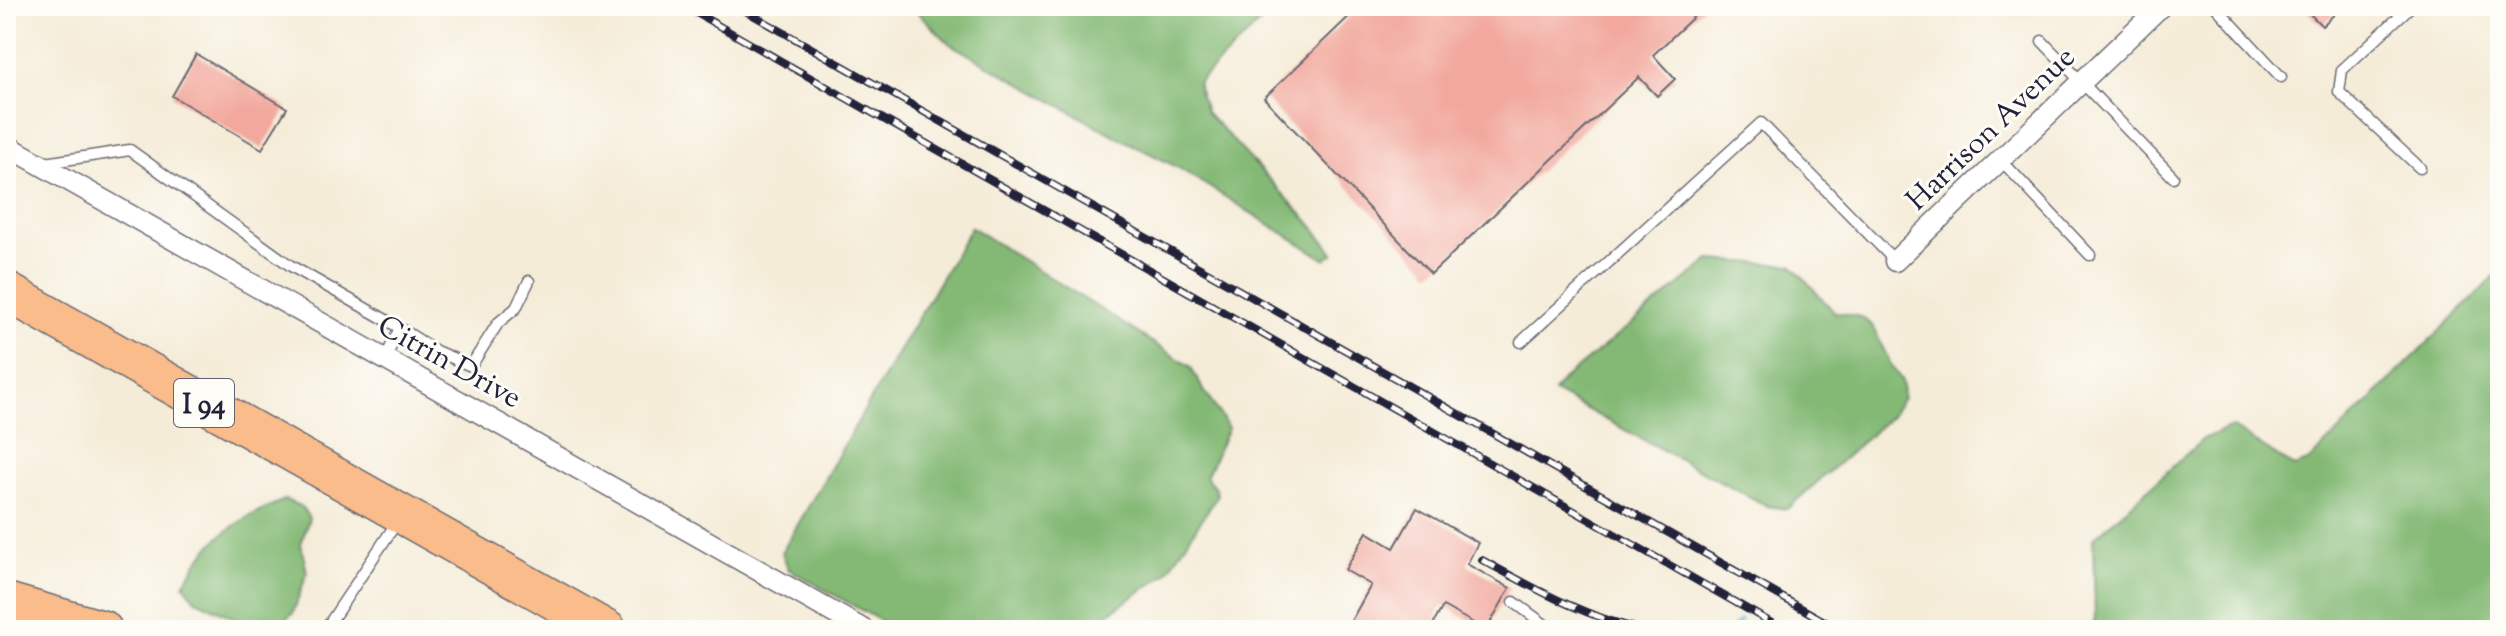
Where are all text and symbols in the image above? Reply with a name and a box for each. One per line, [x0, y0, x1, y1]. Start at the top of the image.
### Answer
street label: Harrison Avenue [1897, 38, 2086, 222]
street label: Citrin Drive [369, 306, 529, 420]
road number: I 94 [174, 379, 234, 427]

